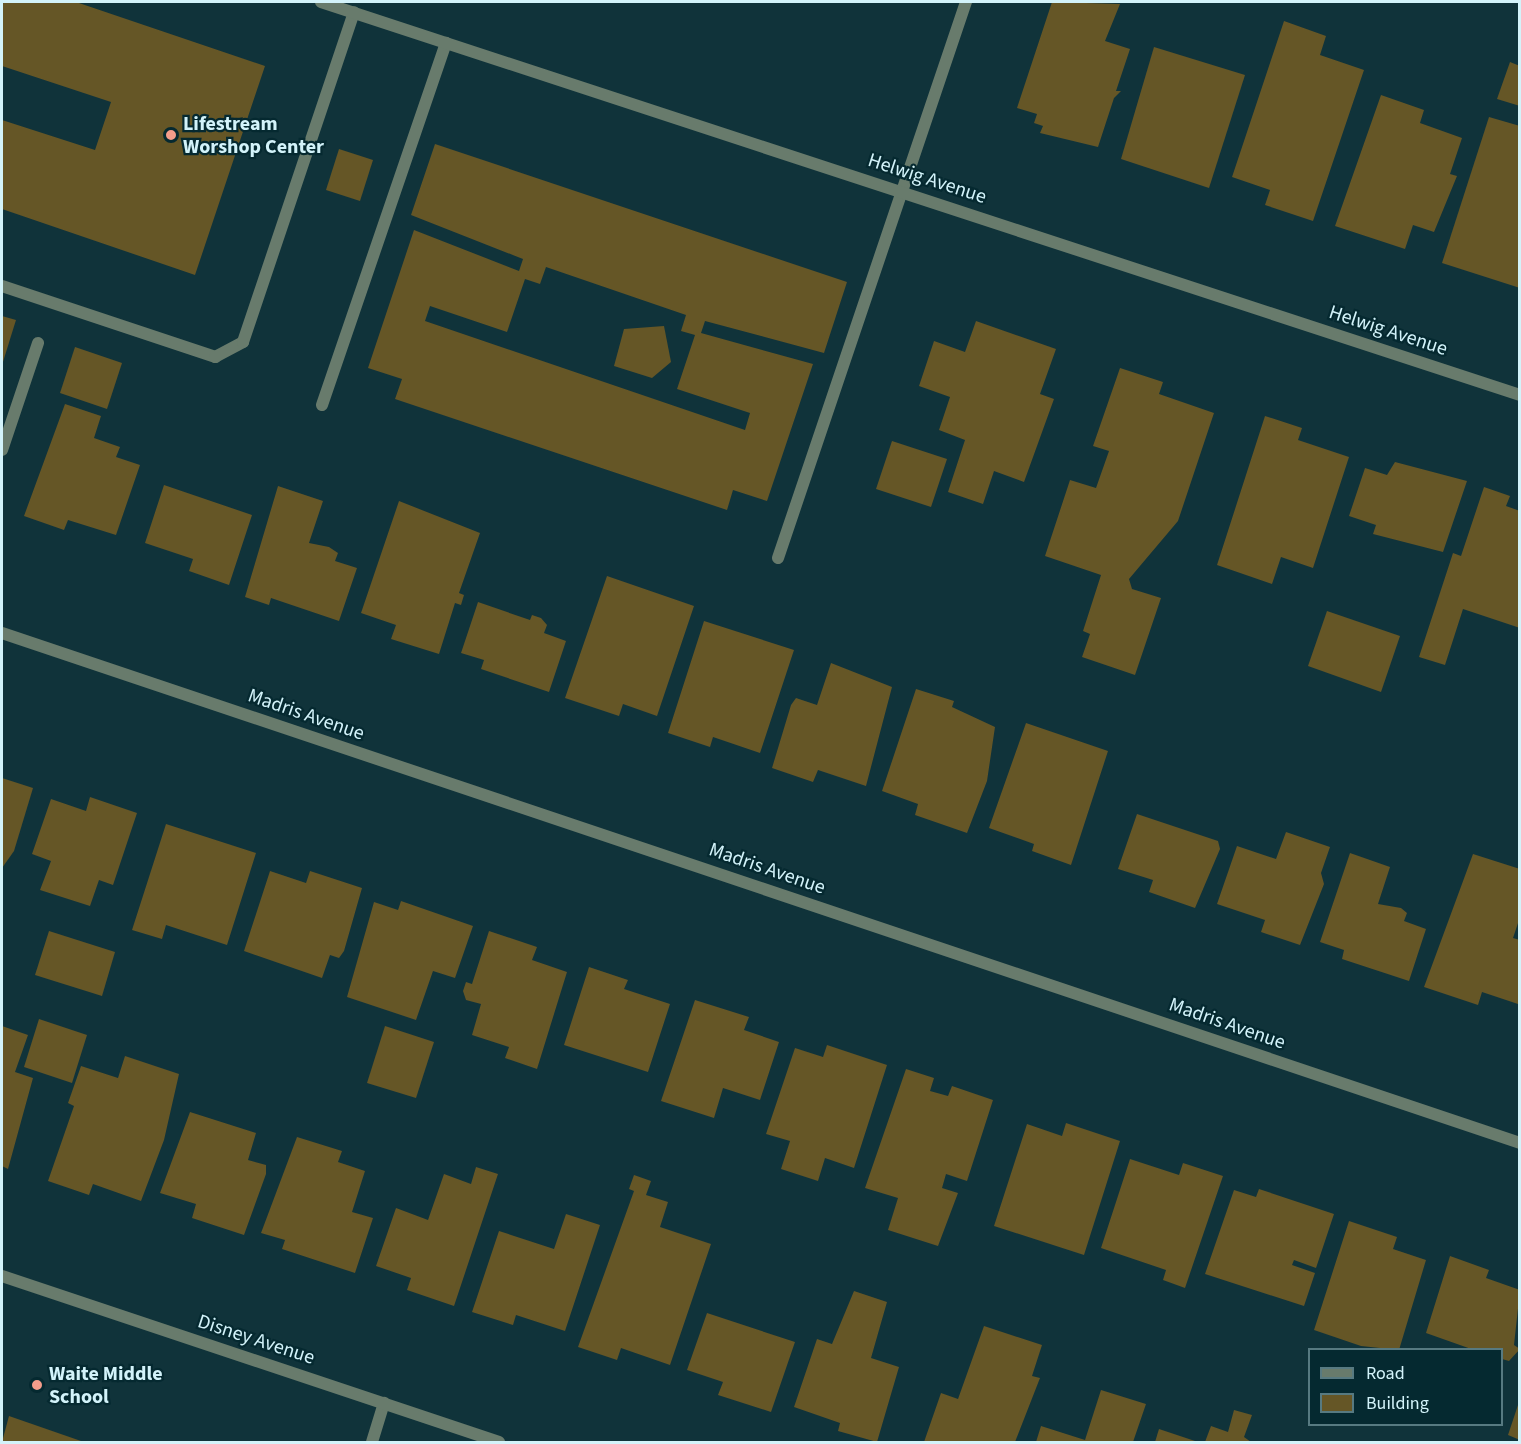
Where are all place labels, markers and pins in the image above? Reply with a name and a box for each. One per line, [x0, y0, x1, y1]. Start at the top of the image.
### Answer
place label: Lifestream Worshop Center [183, 112, 324, 159]
marker: Lifestream Worshop Center [164, 128, 178, 142]
place label: Waite Middle School [49, 1362, 162, 1409]
marker: Waite Middle School [30, 1378, 44, 1392]

